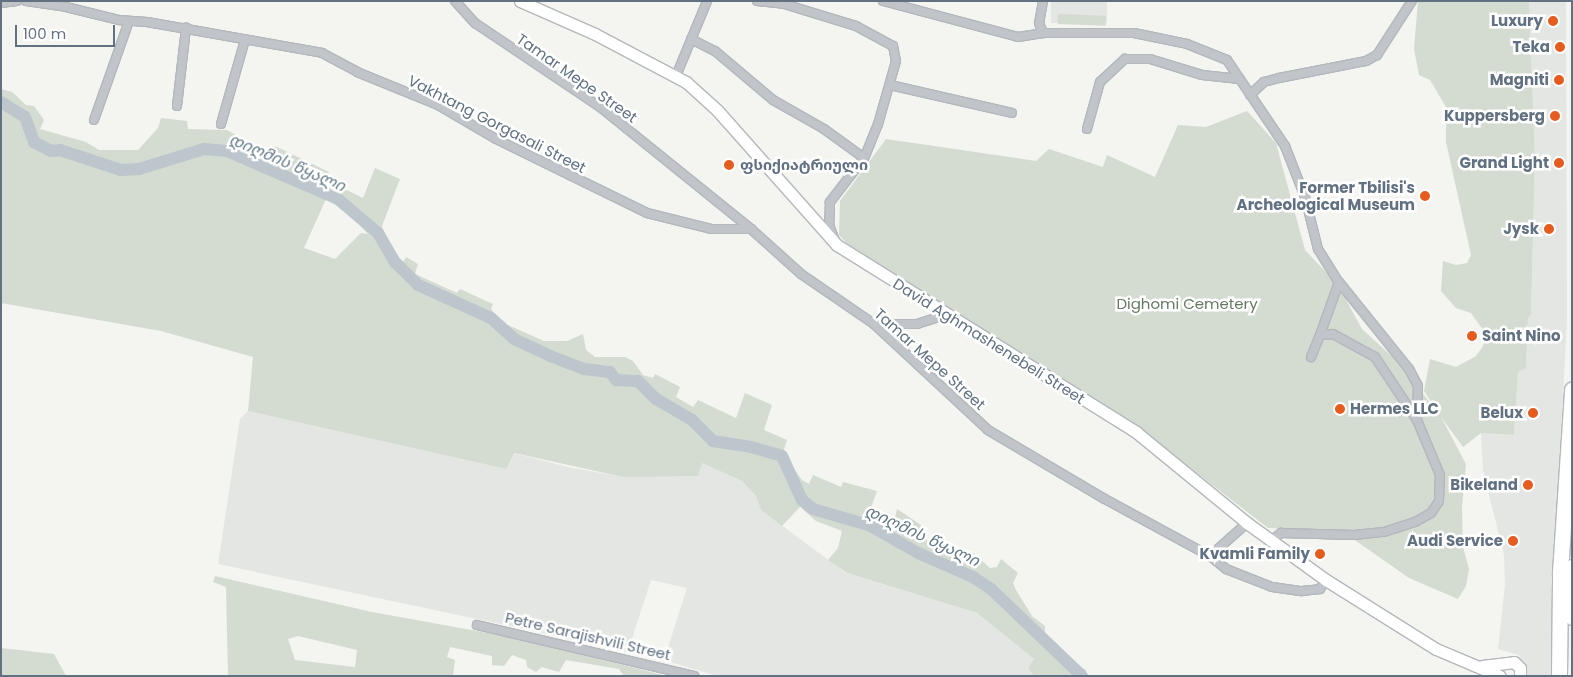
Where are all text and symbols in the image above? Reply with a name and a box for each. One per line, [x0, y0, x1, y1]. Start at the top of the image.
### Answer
place label: Luxury [1491, 12, 1543, 30]
scale bar [18, 15, 118, 47]
marker: Luxury [1547, 15, 1559, 27]
text: 100 m [23, 23, 66, 44]
street label: Tamar Mepe Street [513, 30, 641, 126]
place label: Teka [1512, 38, 1550, 56]
marker: Teka [1554, 41, 1566, 53]
street label: Vakhtang Gorgasali Street [405, 71, 589, 177]
place label: Magniti [1490, 71, 1549, 89]
marker: Magniti [1553, 74, 1565, 86]
place label: Kuppersberg [1444, 107, 1545, 125]
marker: Kuppersberg [1549, 110, 1561, 122]
water label: დიღმის წყალი [226, 130, 348, 196]
place label: Grand Light [1460, 154, 1549, 172]
place label: ფსიქიატრიული [740, 156, 868, 174]
marker: Grand Light [1553, 157, 1565, 169]
marker: ფსიქიატრიული [722, 158, 736, 172]
place label: Former Tbilisi's Archeological Museum [1237, 178, 1415, 213]
marker: Former Tbilisi's Archeological Museum [1419, 190, 1431, 202]
place label: Jysk [1503, 220, 1539, 238]
marker: Jysk [1543, 223, 1555, 235]
street label: David Aghmashenebeli Street [890, 274, 1088, 408]
park label: Dighomi Cemetery [1116, 295, 1258, 313]
street label: Tamar Mepe Street [871, 304, 989, 414]
place label: Saint Nino [1482, 327, 1561, 345]
marker: Saint Nino [1466, 330, 1478, 342]
place label: Hermes LLC [1350, 400, 1439, 418]
marker: Hermes LLC [1334, 403, 1346, 415]
place label: Belux [1481, 404, 1523, 422]
marker: Belux [1527, 407, 1539, 419]
place label: Bikeland [1450, 476, 1518, 494]
marker: Bikeland [1522, 479, 1534, 491]
water label: დიღმის წყალი [862, 501, 982, 571]
place label: Audi Service [1407, 532, 1503, 550]
marker: Audi Service [1507, 535, 1519, 547]
place label: Kvamli Family [1199, 545, 1310, 563]
marker: Kvamli Family [1314, 548, 1326, 560]
street label: Petre Sarajishvili Street [504, 608, 672, 664]

